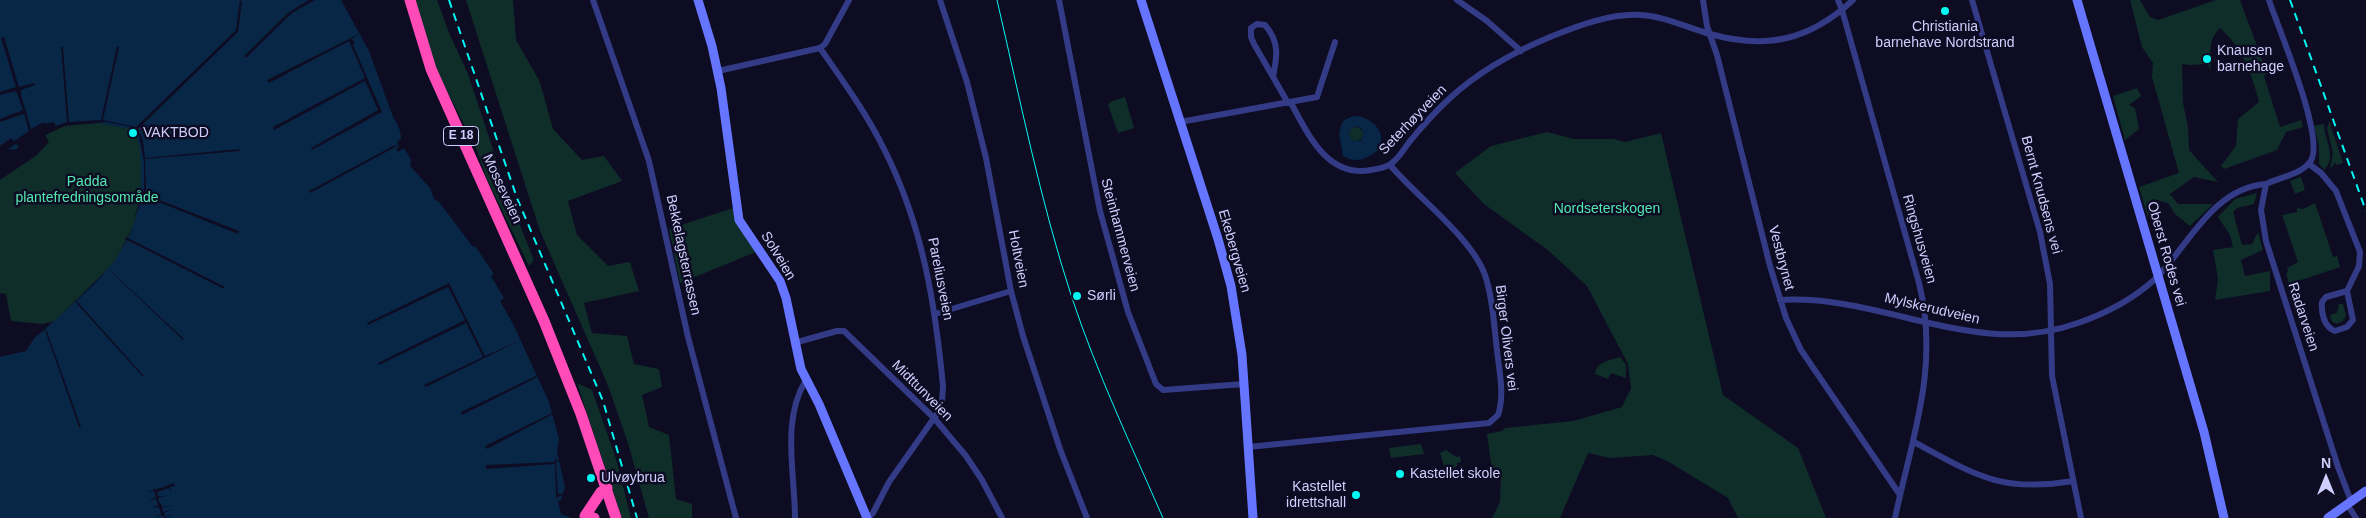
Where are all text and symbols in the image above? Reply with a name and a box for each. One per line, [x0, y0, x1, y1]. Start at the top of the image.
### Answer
marker: Christiania barnehave Nordstrand [1939, 5, 1951, 17]
place label: Christiania barnehave Nordstrand [1875, 19, 2015, 52]
place label: Knausen barnehage [2217, 43, 2284, 75]
marker: Knausen barnehage [2201, 53, 2213, 65]
street label: Seterhøyveien [1376, 82, 1450, 158]
place label: VAKTBOD [143, 125, 209, 141]
road number: E 18 [444, 126, 478, 146]
marker: VAKTBOD [127, 127, 139, 139]
street label: Bernt Knudsens vei [2017, 134, 2065, 256]
street label: Mosseveien [479, 152, 525, 226]
park label: Padda plantefredningsområde [15, 174, 159, 206]
street label: Steinhammerveien [1097, 176, 1143, 294]
street label: Bekkelagsterrassen [662, 193, 704, 317]
street label: Ringshusveien [1898, 193, 1940, 285]
street label: Oberst Rodes vei [2143, 200, 2189, 308]
park label: Nordseterskogen [1554, 201, 1660, 217]
street label: Ekebergveien [1214, 208, 1254, 294]
street label: Vestbrynet [1764, 224, 1798, 292]
street label: Solveien [757, 229, 799, 283]
street label: Holtveien [1004, 229, 1032, 289]
street label: Pareliusveien [924, 236, 956, 322]
street label: Radarveien [2284, 280, 2322, 354]
street label: Birger Olivers vei [1491, 284, 1521, 392]
place label: Sørli [1087, 288, 1116, 304]
marker: Sørli [1071, 290, 1083, 302]
street label: Mylskerudveien [1883, 290, 1981, 328]
street label: Midttunveien [888, 357, 956, 425]
north arrow [2301, 453, 2351, 503]
text: N [2321, 455, 2331, 471]
place label: Kastellet skole [1410, 466, 1500, 482]
marker: Kastellet skole [1394, 468, 1406, 480]
place label: Ulvøybrua [601, 470, 665, 486]
marker: Ulvøybrua [585, 472, 597, 484]
place label: Kastellet idrettshall [1286, 479, 1346, 512]
marker: Kastellet idrettshall [1350, 489, 1362, 501]

